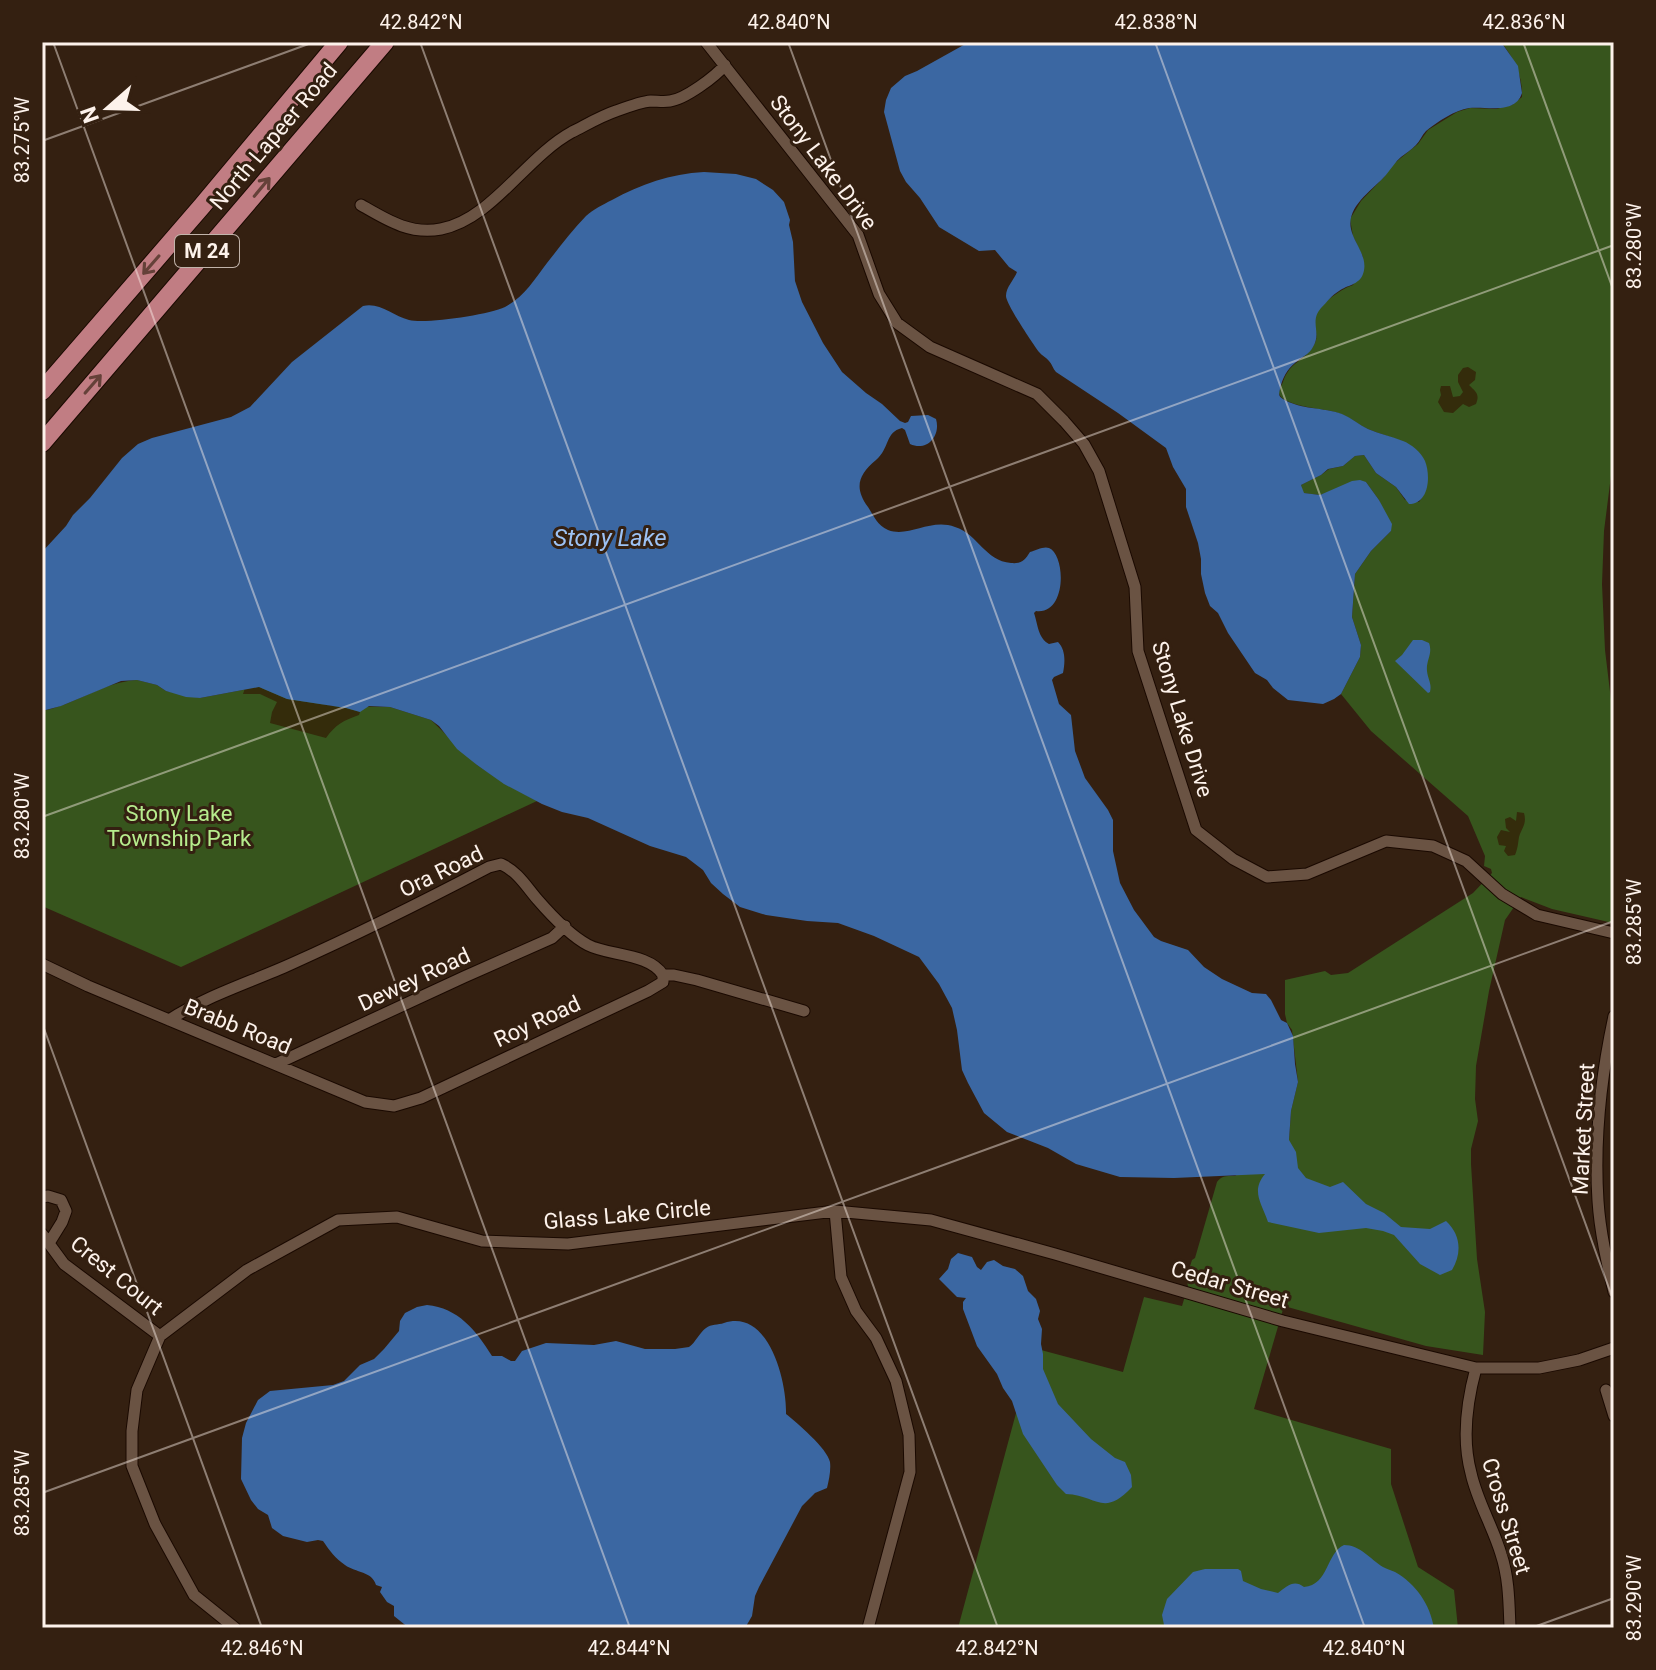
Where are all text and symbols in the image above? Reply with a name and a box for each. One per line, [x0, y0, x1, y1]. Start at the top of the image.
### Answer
text: 42.842°N [379, 10, 463, 34]
text: 42.840°N [747, 10, 831, 34]
text: 42.838°N [1114, 10, 1198, 34]
text: 42.836°N [1482, 10, 1566, 34]
street label: North Lapeer Road [205, 58, 342, 215]
north arrow [68, 68, 148, 148]
street label: Stony Lake Drive [765, 90, 882, 234]
text: 83.275°W [10, 96, 34, 183]
text: N [75, 103, 104, 126]
one-way arrow [253, 177, 271, 197]
text: 83.280°W [1622, 202, 1646, 289]
road number: M 24 [175, 235, 239, 267]
one-way arrow [142, 255, 160, 275]
one-way arrow [84, 375, 102, 395]
water label: Stony Lake [553, 524, 667, 552]
street label: Stony Lake Drive [1147, 638, 1218, 800]
text: 83.280°W [10, 772, 34, 859]
park label: Stony Lake Township Park [107, 801, 252, 851]
street label: Ora Road [395, 840, 487, 902]
text: 83.285°W [1622, 878, 1646, 965]
street label: Dewey Road [354, 943, 474, 1016]
street label: Roy Road [490, 991, 584, 1052]
street label: Brabb Road [181, 994, 295, 1059]
street label: Market Street [1568, 1062, 1599, 1196]
street label: Glass Lake Circle [542, 1195, 712, 1234]
street label: Crest Court [66, 1231, 168, 1320]
street label: Cedar Street [1168, 1256, 1292, 1313]
text: 83.285°W [10, 1449, 34, 1536]
street label: Cross Street [1477, 1455, 1536, 1577]
text: 83.290°W [1622, 1554, 1646, 1641]
text: 42.846°N [220, 1636, 304, 1660]
text: 42.844°N [587, 1636, 671, 1660]
text: 42.842°N [955, 1636, 1039, 1660]
text: 42.840°N [1322, 1636, 1406, 1660]

